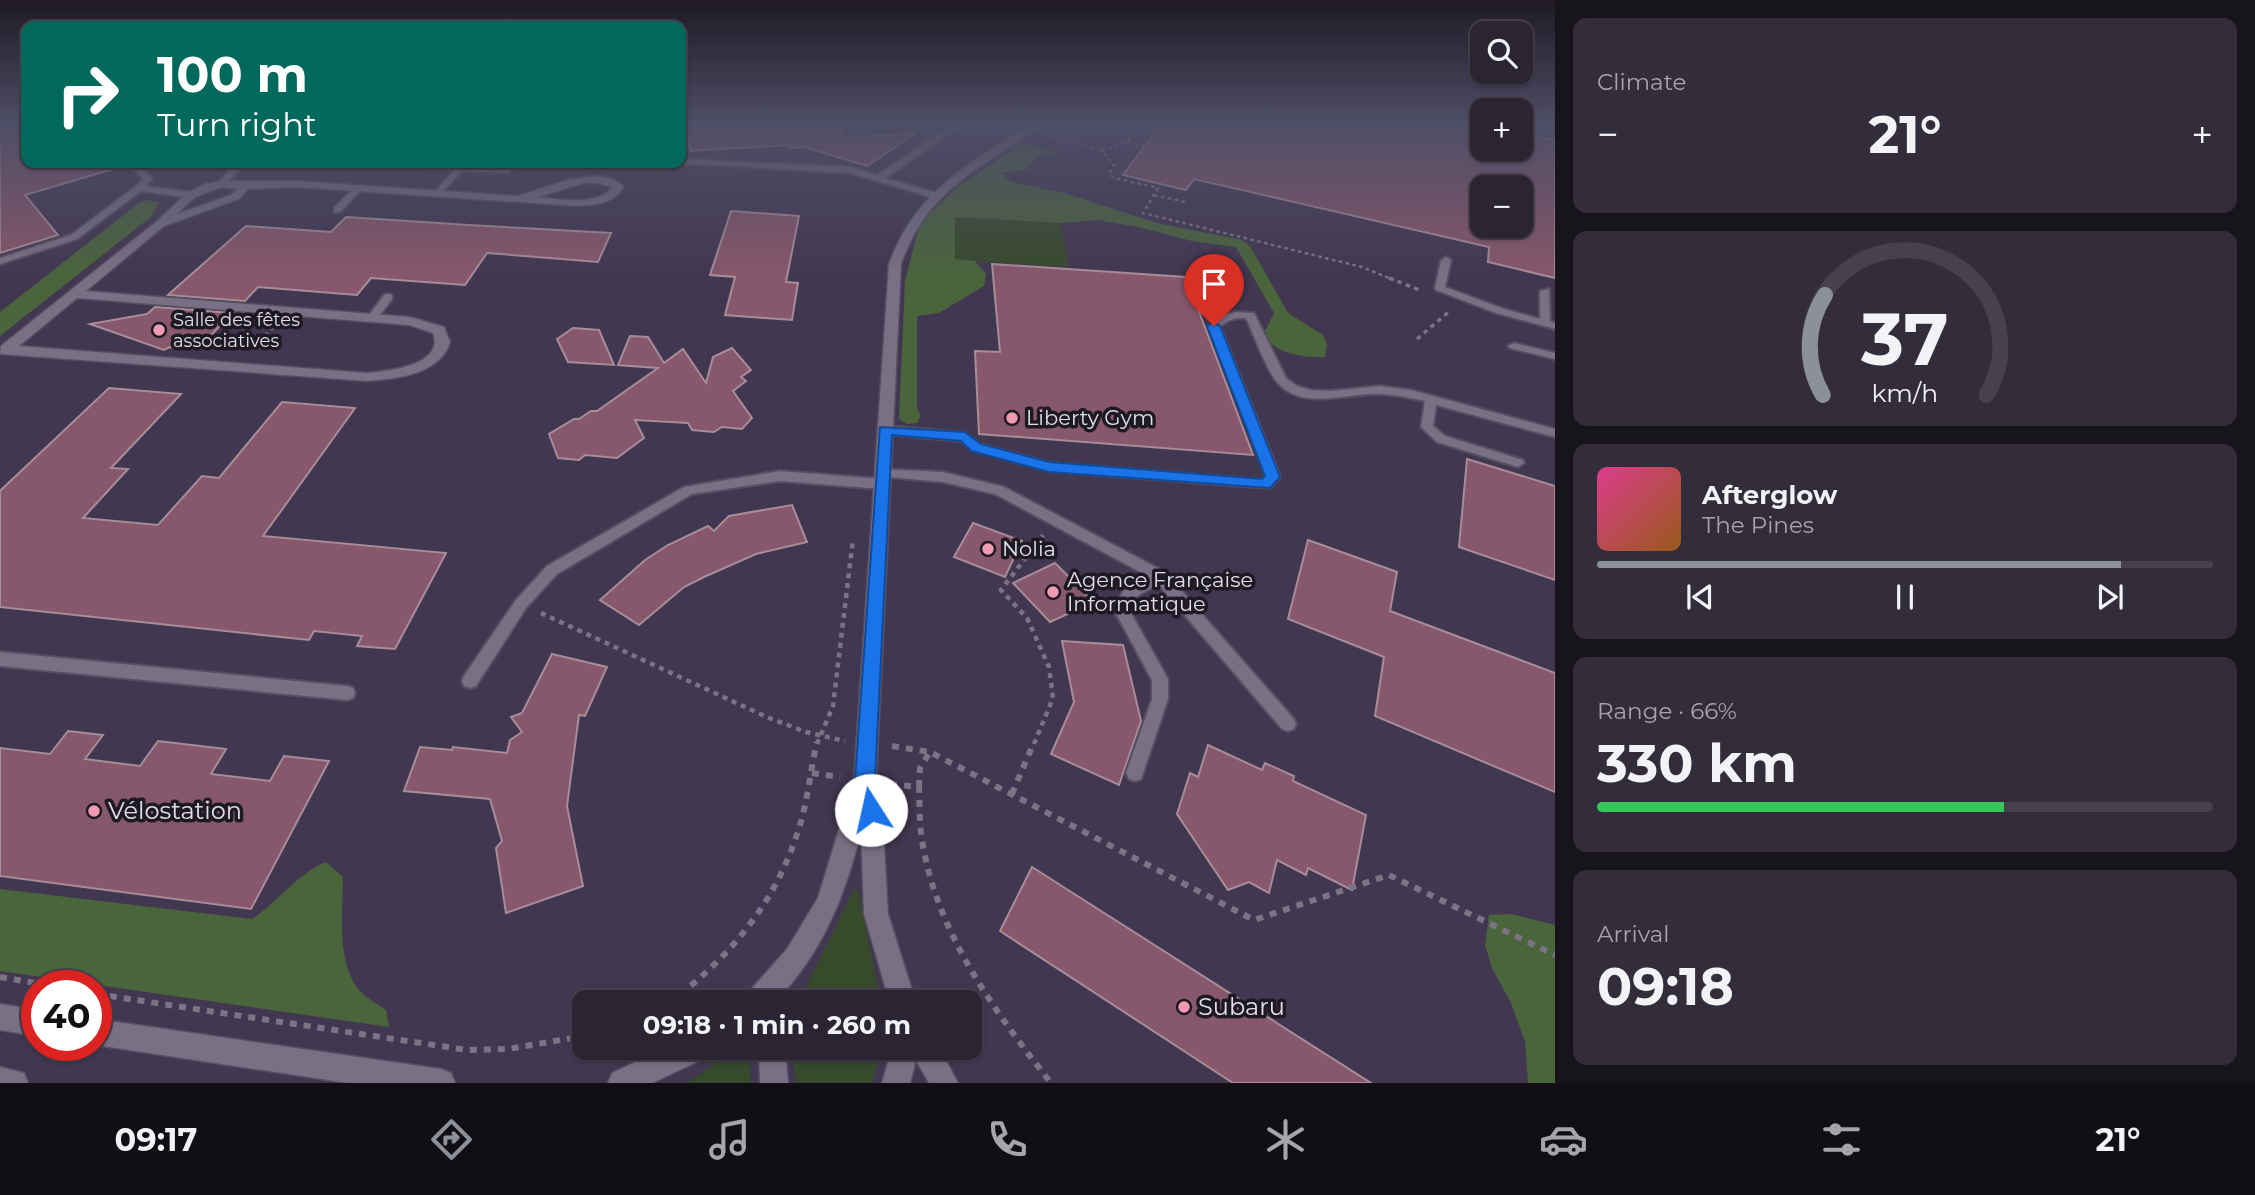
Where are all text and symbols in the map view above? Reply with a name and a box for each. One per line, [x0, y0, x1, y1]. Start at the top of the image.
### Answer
map controls [1470, 21, 1533, 238]
button: search [1470, 21, 1533, 84]
text: 100 m [157, 45, 308, 104]
icon: right [42, 49, 133, 140]
text: Climate [1597, 68, 1686, 96]
button: + [1470, 98, 1533, 161]
text: 21° [1869, 103, 1941, 166]
text: Turn right [157, 105, 317, 144]
text: − [1597, 111, 1619, 158]
text: + [2191, 111, 2213, 158]
button: − [1470, 175, 1533, 238]
pin [1184, 254, 1244, 326]
icon: arrive [1195, 265, 1233, 303]
text: 37 [1860, 295, 1949, 383]
place label: Salle des fêtes associatives [173, 309, 300, 352]
marker: Salle des fêtes associatives [151, 322, 167, 338]
text: km/h [1872, 377, 1938, 407]
place label: Liberty Gym [1026, 405, 1154, 430]
marker: Liberty Gym [1004, 410, 1020, 426]
text: Afterglow [1702, 479, 1837, 511]
text: The Pines [1702, 511, 1814, 539]
place label: Nolia [1002, 536, 1056, 561]
marker: Nolia [980, 541, 996, 557]
place label: Agence Française Informatique [1067, 567, 1253, 616]
icon: previous [1681, 578, 1719, 616]
icon: pause [1886, 578, 1924, 616]
icon: next [2091, 578, 2129, 616]
marker: Agence Française Informatique [1045, 584, 1061, 600]
text: Range · 66% [1597, 697, 1737, 725]
text: 330 km [1597, 732, 1797, 795]
position arrow [834, 773, 908, 847]
place label: Vélostation [108, 796, 242, 825]
marker: Vélostation [86, 803, 102, 819]
text: Arrival [1597, 920, 1670, 948]
text: 09:18 [1597, 955, 1734, 1018]
speed limit sign: 40 [21, 970, 112, 1061]
place label: Subaru [1198, 992, 1285, 1021]
marker: Subaru [1176, 999, 1192, 1015]
text: 09:18 · 1 min · 260 m [643, 1009, 911, 1041]
icon: directions [427, 1115, 476, 1164]
icon: music [705, 1115, 754, 1164]
icon: phone [983, 1115, 1032, 1164]
icon: climate [1261, 1115, 1310, 1164]
icon: car [1539, 1115, 1588, 1164]
icon: filters [1817, 1115, 1866, 1164]
text: 09:17 [115, 1120, 197, 1159]
text: 21° [2096, 1120, 2140, 1159]

